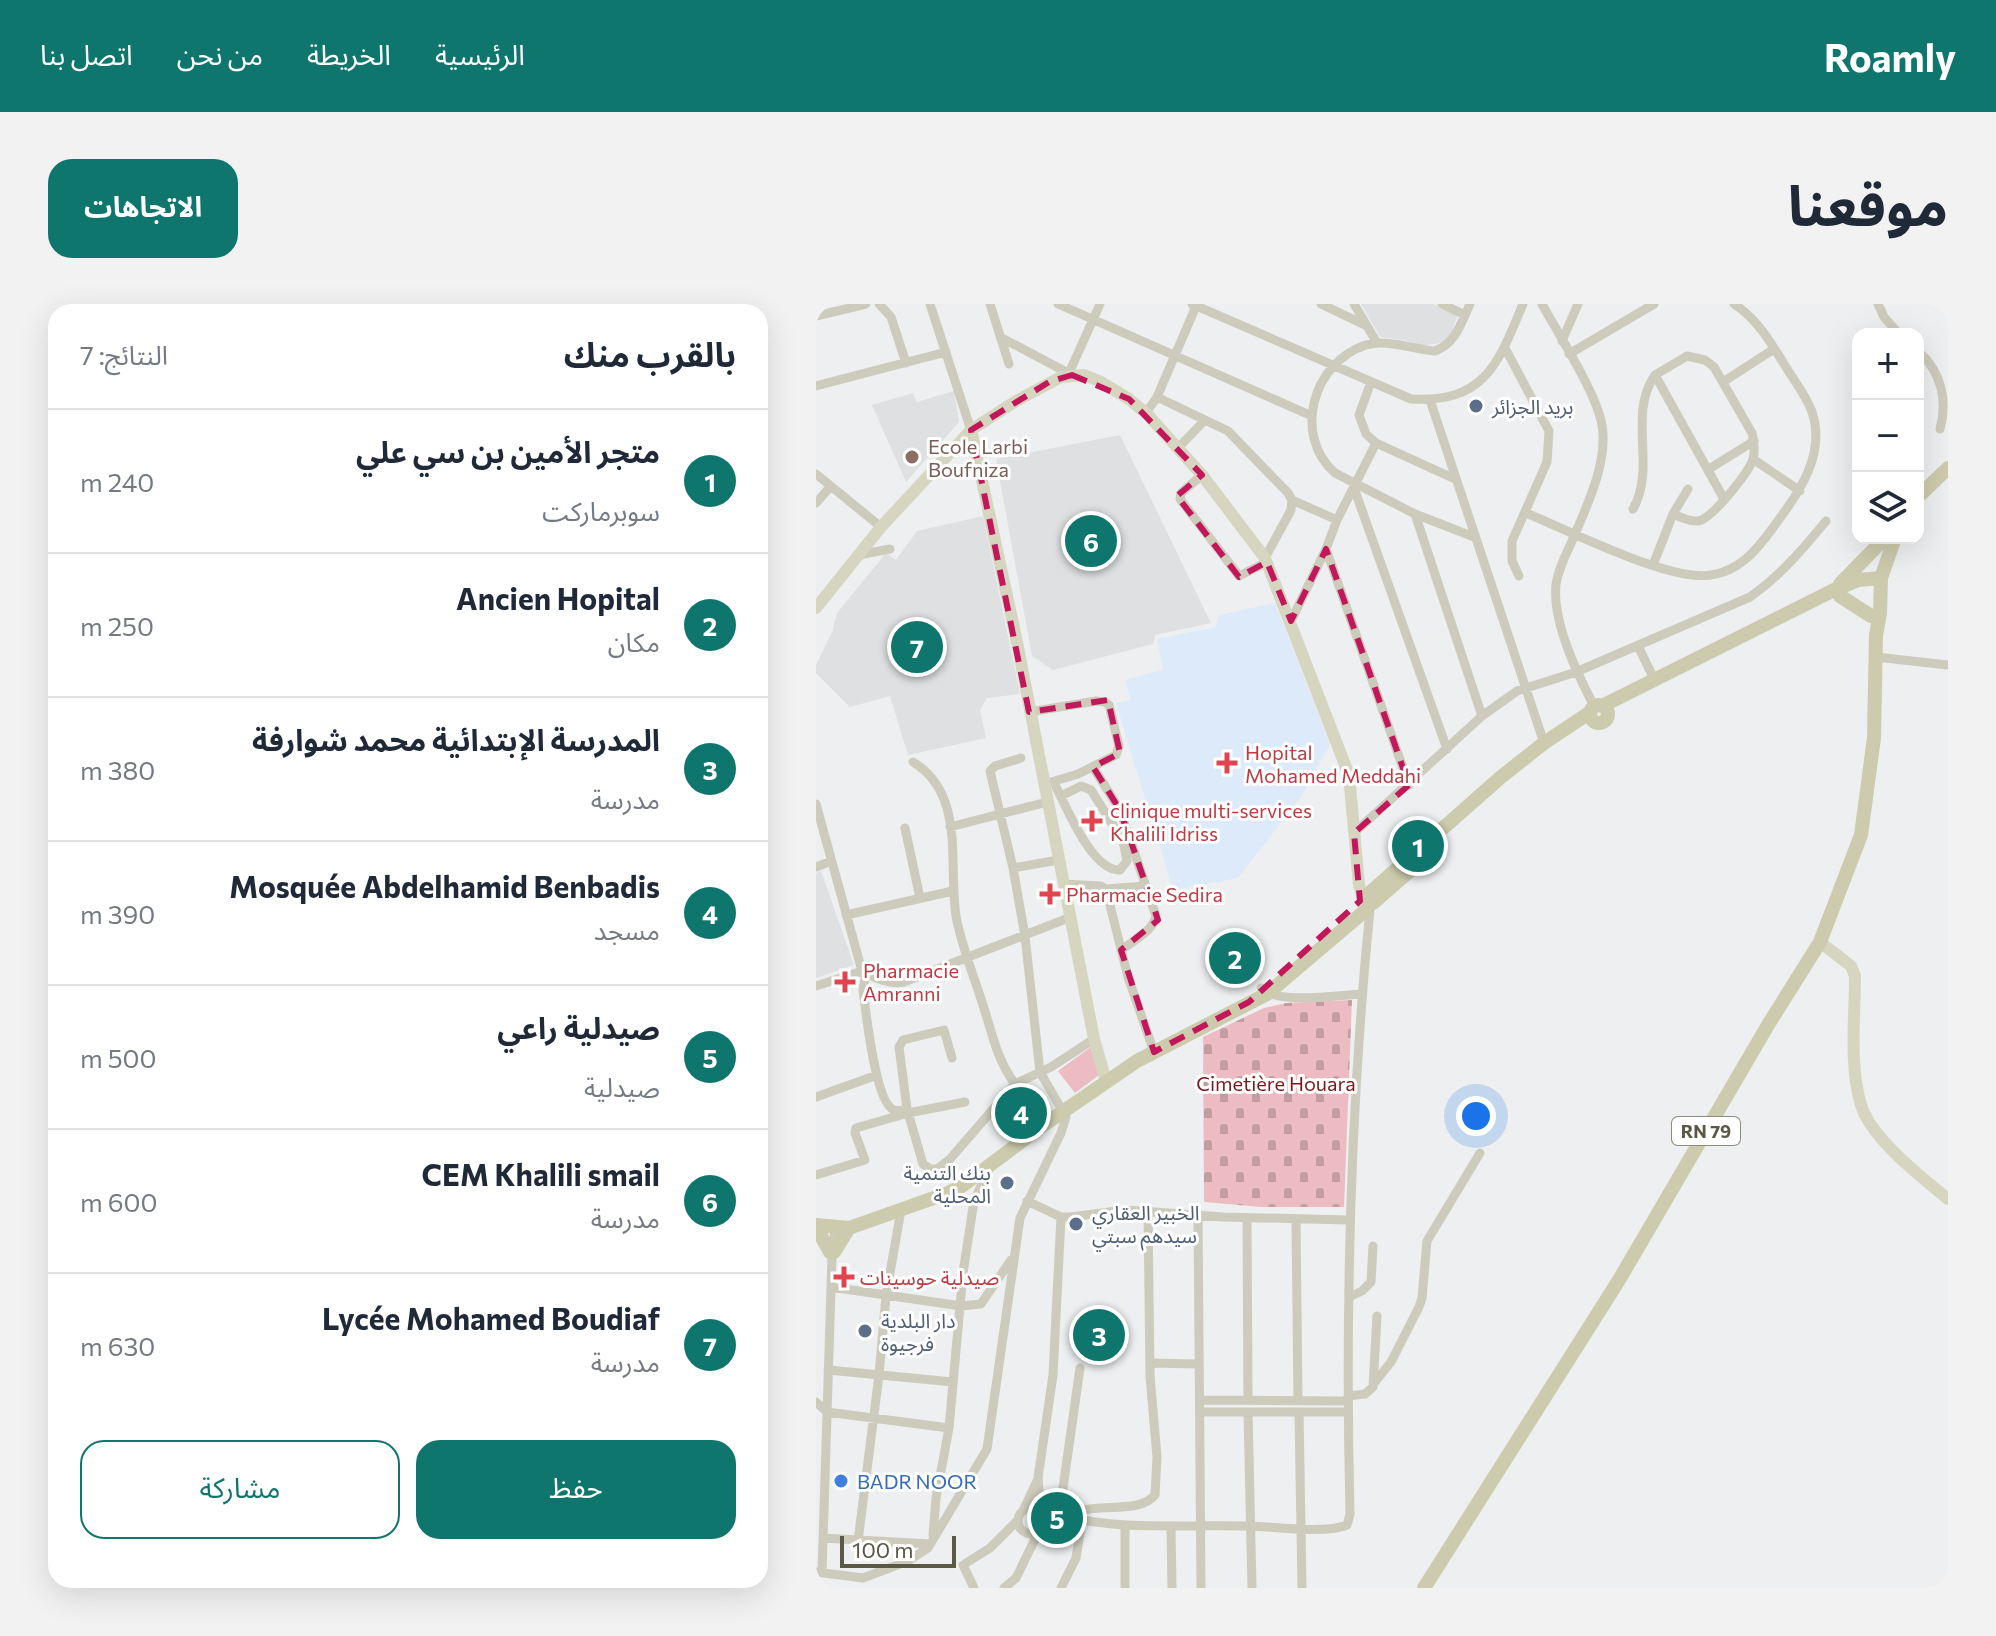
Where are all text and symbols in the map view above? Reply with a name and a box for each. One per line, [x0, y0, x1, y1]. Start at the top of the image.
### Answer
text: Roamly [1824, 33, 1956, 80]
text: اتصل بنا [40, 37, 133, 71]
text: من نحن [177, 37, 263, 71]
text: الخريطة [307, 37, 391, 71]
text: الرئيسية [435, 37, 525, 71]
button: الاتجاهات [48, 159, 238, 258]
text: موقعنا [1788, 169, 1948, 238]
map controls [1852, 328, 1924, 544]
button: + [1852, 328, 1924, 400]
text: بالقرب منك [564, 332, 736, 374]
text: النتائج: 7 [80, 339, 168, 370]
place label: بريد الجزائر [1491, 394, 1573, 419]
marker: بريد الجزائر [1467, 397, 1485, 415]
button: − [1852, 400, 1924, 472]
text: متجر الأمين بن سي علي [356, 432, 660, 469]
place label: Ecole Larbi Boufniza [928, 434, 1028, 481]
marker: Ecole Larbi Boufniza [903, 448, 921, 466]
text: 240 m [80, 466, 154, 497]
text: 1 [704, 466, 716, 497]
button: layers [1852, 472, 1924, 544]
text: سوبرماركت [542, 495, 660, 526]
pin: 6 [1065, 511, 1117, 571]
text: Ancien Hopital [456, 579, 660, 616]
text: 250 m [80, 610, 154, 641]
text: 2 [703, 610, 717, 641]
pin: 7 [891, 617, 943, 677]
text: مكان [608, 626, 660, 657]
text: المدرسة الإبتدائية محمد شوارفة [252, 720, 660, 757]
place label: Hopital Mohamed Meddahi [1245, 740, 1421, 787]
marker: Hopital Mohamed Meddahi [1216, 752, 1238, 774]
text: 380 m [80, 754, 155, 785]
text: 3 [702, 754, 718, 785]
text: مدرسة [591, 783, 660, 814]
place label: clinique multi-services Khalili Idriss [1110, 798, 1312, 845]
marker: clinique multi-services Khalili Idriss [1081, 810, 1103, 832]
pin: 1 [1392, 816, 1444, 876]
text: Mosquée Abdelhamid Benbadis [229, 867, 660, 904]
place label: Pharmacie Sedira [1066, 882, 1223, 906]
marker: Pharmacie Sedira [1041, 885, 1059, 903]
text: 390 m [80, 898, 155, 929]
text: 4 [702, 898, 718, 929]
text: مسجد [594, 914, 660, 945]
pin: 2 [1209, 928, 1261, 988]
place label: Pharmacie Amranni [863, 958, 959, 1005]
marker: Pharmacie Amranni [834, 971, 856, 993]
text: صيدلية راعي [497, 1008, 660, 1045]
text: 500 m [80, 1042, 157, 1073]
text: 5 [702, 1042, 718, 1073]
text: صيدلية [584, 1071, 660, 1102]
park label: Cimetière Houara [1196, 1071, 1356, 1095]
pin: 4 [995, 1083, 1047, 1143]
your location [1456, 1096, 1496, 1136]
road number: RN 79 [1672, 1117, 1740, 1145]
text: CEM Khalili smail [422, 1155, 660, 1192]
place label: بنك التنمية المحلية [903, 1160, 991, 1207]
marker: بنك التنمية المحلية [998, 1174, 1016, 1192]
text: 600 m [80, 1186, 157, 1217]
text: 6 [702, 1186, 718, 1217]
place label: الخبير العقاري سيدهم سبتي [1092, 1200, 1199, 1252]
text: مدرسة [591, 1202, 660, 1233]
marker: الخبير العقاري سيدهم سبتي [1067, 1215, 1085, 1233]
place label: صيدلية حوسينات [860, 1265, 999, 1290]
marker: صيدلية حوسينات [835, 1268, 853, 1286]
text: Lycée Mohamed Boudiaf [322, 1299, 660, 1336]
pin: 3 [1073, 1305, 1125, 1365]
place label: دار البلدية فرجيوة [881, 1308, 956, 1356]
marker: دار البلدية فرجيوة [856, 1322, 874, 1340]
text: 630 m [80, 1330, 155, 1361]
text: 7 [703, 1330, 717, 1361]
text: مدرسة [591, 1346, 660, 1377]
button: مشاركة [80, 1440, 400, 1539]
button: حفظ [416, 1440, 736, 1539]
place label: BADR NOOR [857, 1469, 977, 1493]
marker: BADR NOOR [832, 1472, 850, 1490]
pin: 5 [1031, 1488, 1083, 1548]
scale bar [840, 1532, 956, 1568]
text: 100 m [852, 1536, 914, 1563]

